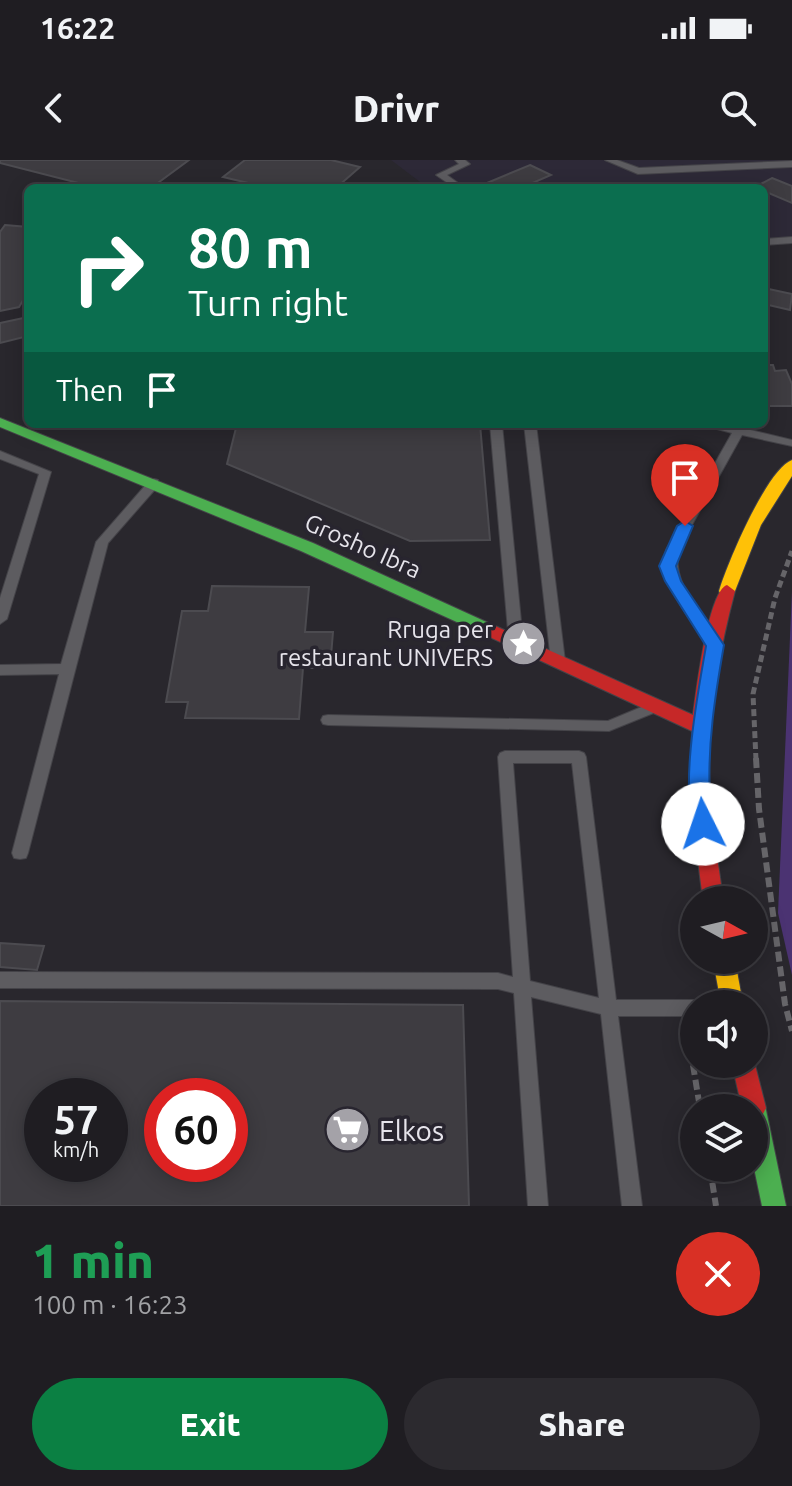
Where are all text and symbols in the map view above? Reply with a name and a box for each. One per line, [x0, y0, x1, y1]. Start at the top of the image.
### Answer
text: 16:22 [40, 11, 115, 45]
icon: back [32, 86, 76, 130]
icon: search [716, 86, 760, 130]
text: Drivr [353, 88, 439, 129]
icon: right [56, 216, 160, 320]
text: 80 m [188, 216, 313, 279]
text: Turn right [188, 282, 348, 323]
icon: arrive [140, 368, 184, 412]
text: Then [56, 373, 124, 407]
pin [651, 444, 719, 526]
icon: arrive [663, 456, 707, 500]
street label: Grosho Ibra [301, 508, 425, 584]
place label: Rruga per restaurant UNIVERS [279, 616, 493, 671]
place icon: Rruga per restaurant UNIVERS [500, 619, 548, 667]
position arrow [661, 782, 745, 866]
north arrow [680, 886, 768, 974]
map controls [680, 886, 768, 1182]
button: sound [680, 990, 768, 1078]
speed limit sign: 60 [144, 1078, 248, 1182]
button: layers [680, 1094, 768, 1182]
text: 57 [53, 1097, 99, 1142]
supermarket icon: Elkos [324, 1106, 372, 1154]
place label: Elkos [379, 1115, 444, 1146]
text: km/h [53, 1138, 99, 1161]
button: close [676, 1232, 760, 1316]
text: 1 min [32, 1233, 154, 1287]
text: 100 m · 16:23 [32, 1290, 188, 1319]
button: Exit [32, 1378, 388, 1470]
button: Share [404, 1378, 760, 1470]

